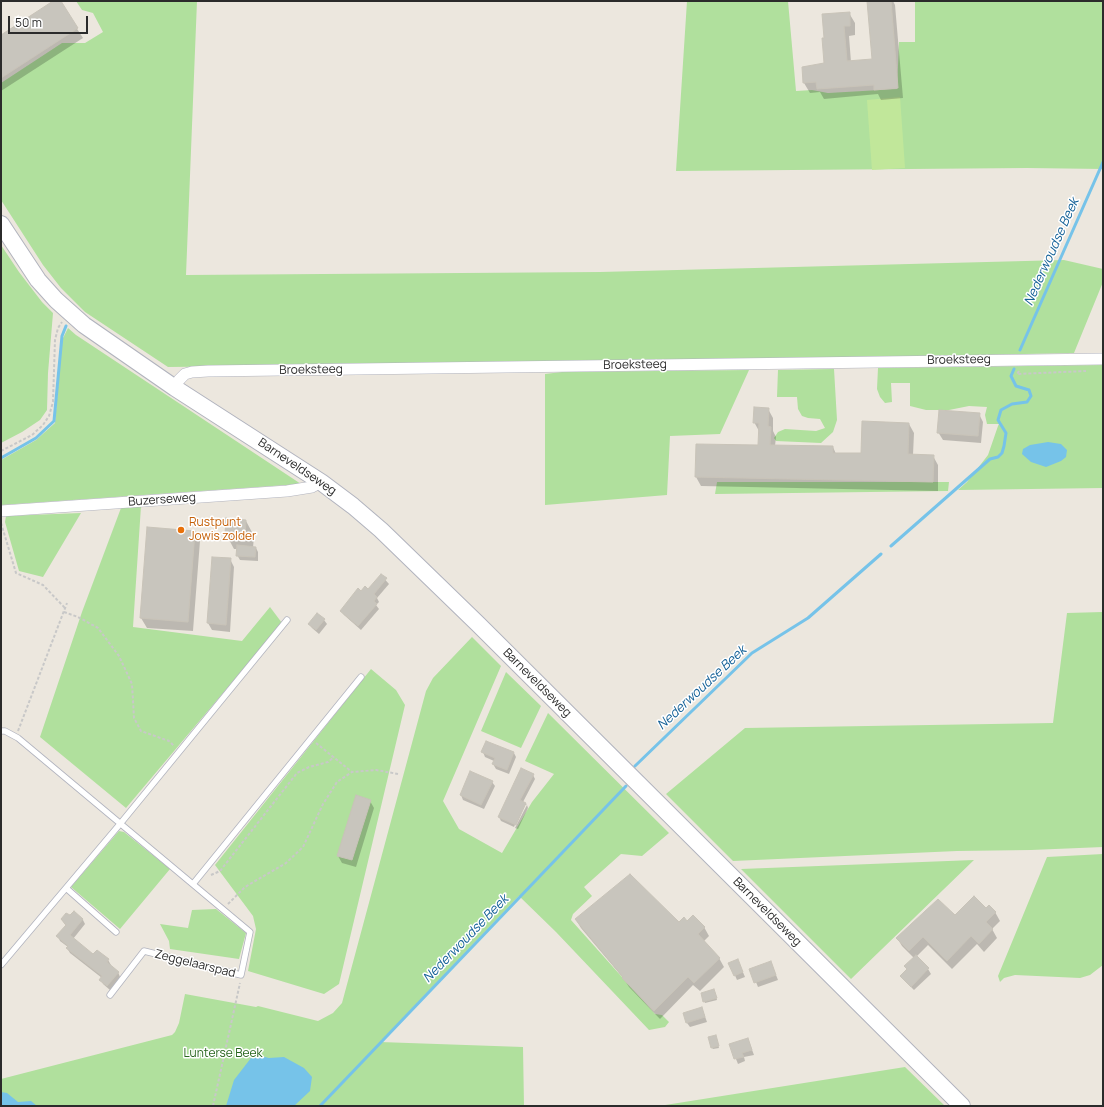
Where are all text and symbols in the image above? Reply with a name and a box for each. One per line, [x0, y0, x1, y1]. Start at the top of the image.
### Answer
scale bar [10, 8, 90, 34]
text: 50 m [15, 14, 42, 31]
water label: Nederwoudse Beek [1021, 196, 1083, 308]
street label: Broeksteeg [927, 352, 991, 368]
street label: Broeksteeg [603, 357, 667, 373]
street label: Broeksteeg [279, 362, 343, 378]
street label: Barneveldseweg [255, 436, 339, 498]
street label: Buzerseweg [128, 490, 196, 510]
place label: Rustpunt Jowis zolder [189, 516, 256, 544]
marker: Rustpunt Jowis zolder [176, 525, 186, 535]
water label: Nederwoudse Beek [654, 643, 750, 733]
street label: Barneveldseweg [500, 646, 574, 720]
street label: Barneveldseweg [730, 875, 804, 949]
water label: Nederwoudse Beek [420, 892, 512, 986]
street label: Zeggelaarspad [153, 947, 237, 981]
park label: Lunterse Beek [183, 1047, 263, 1061]

